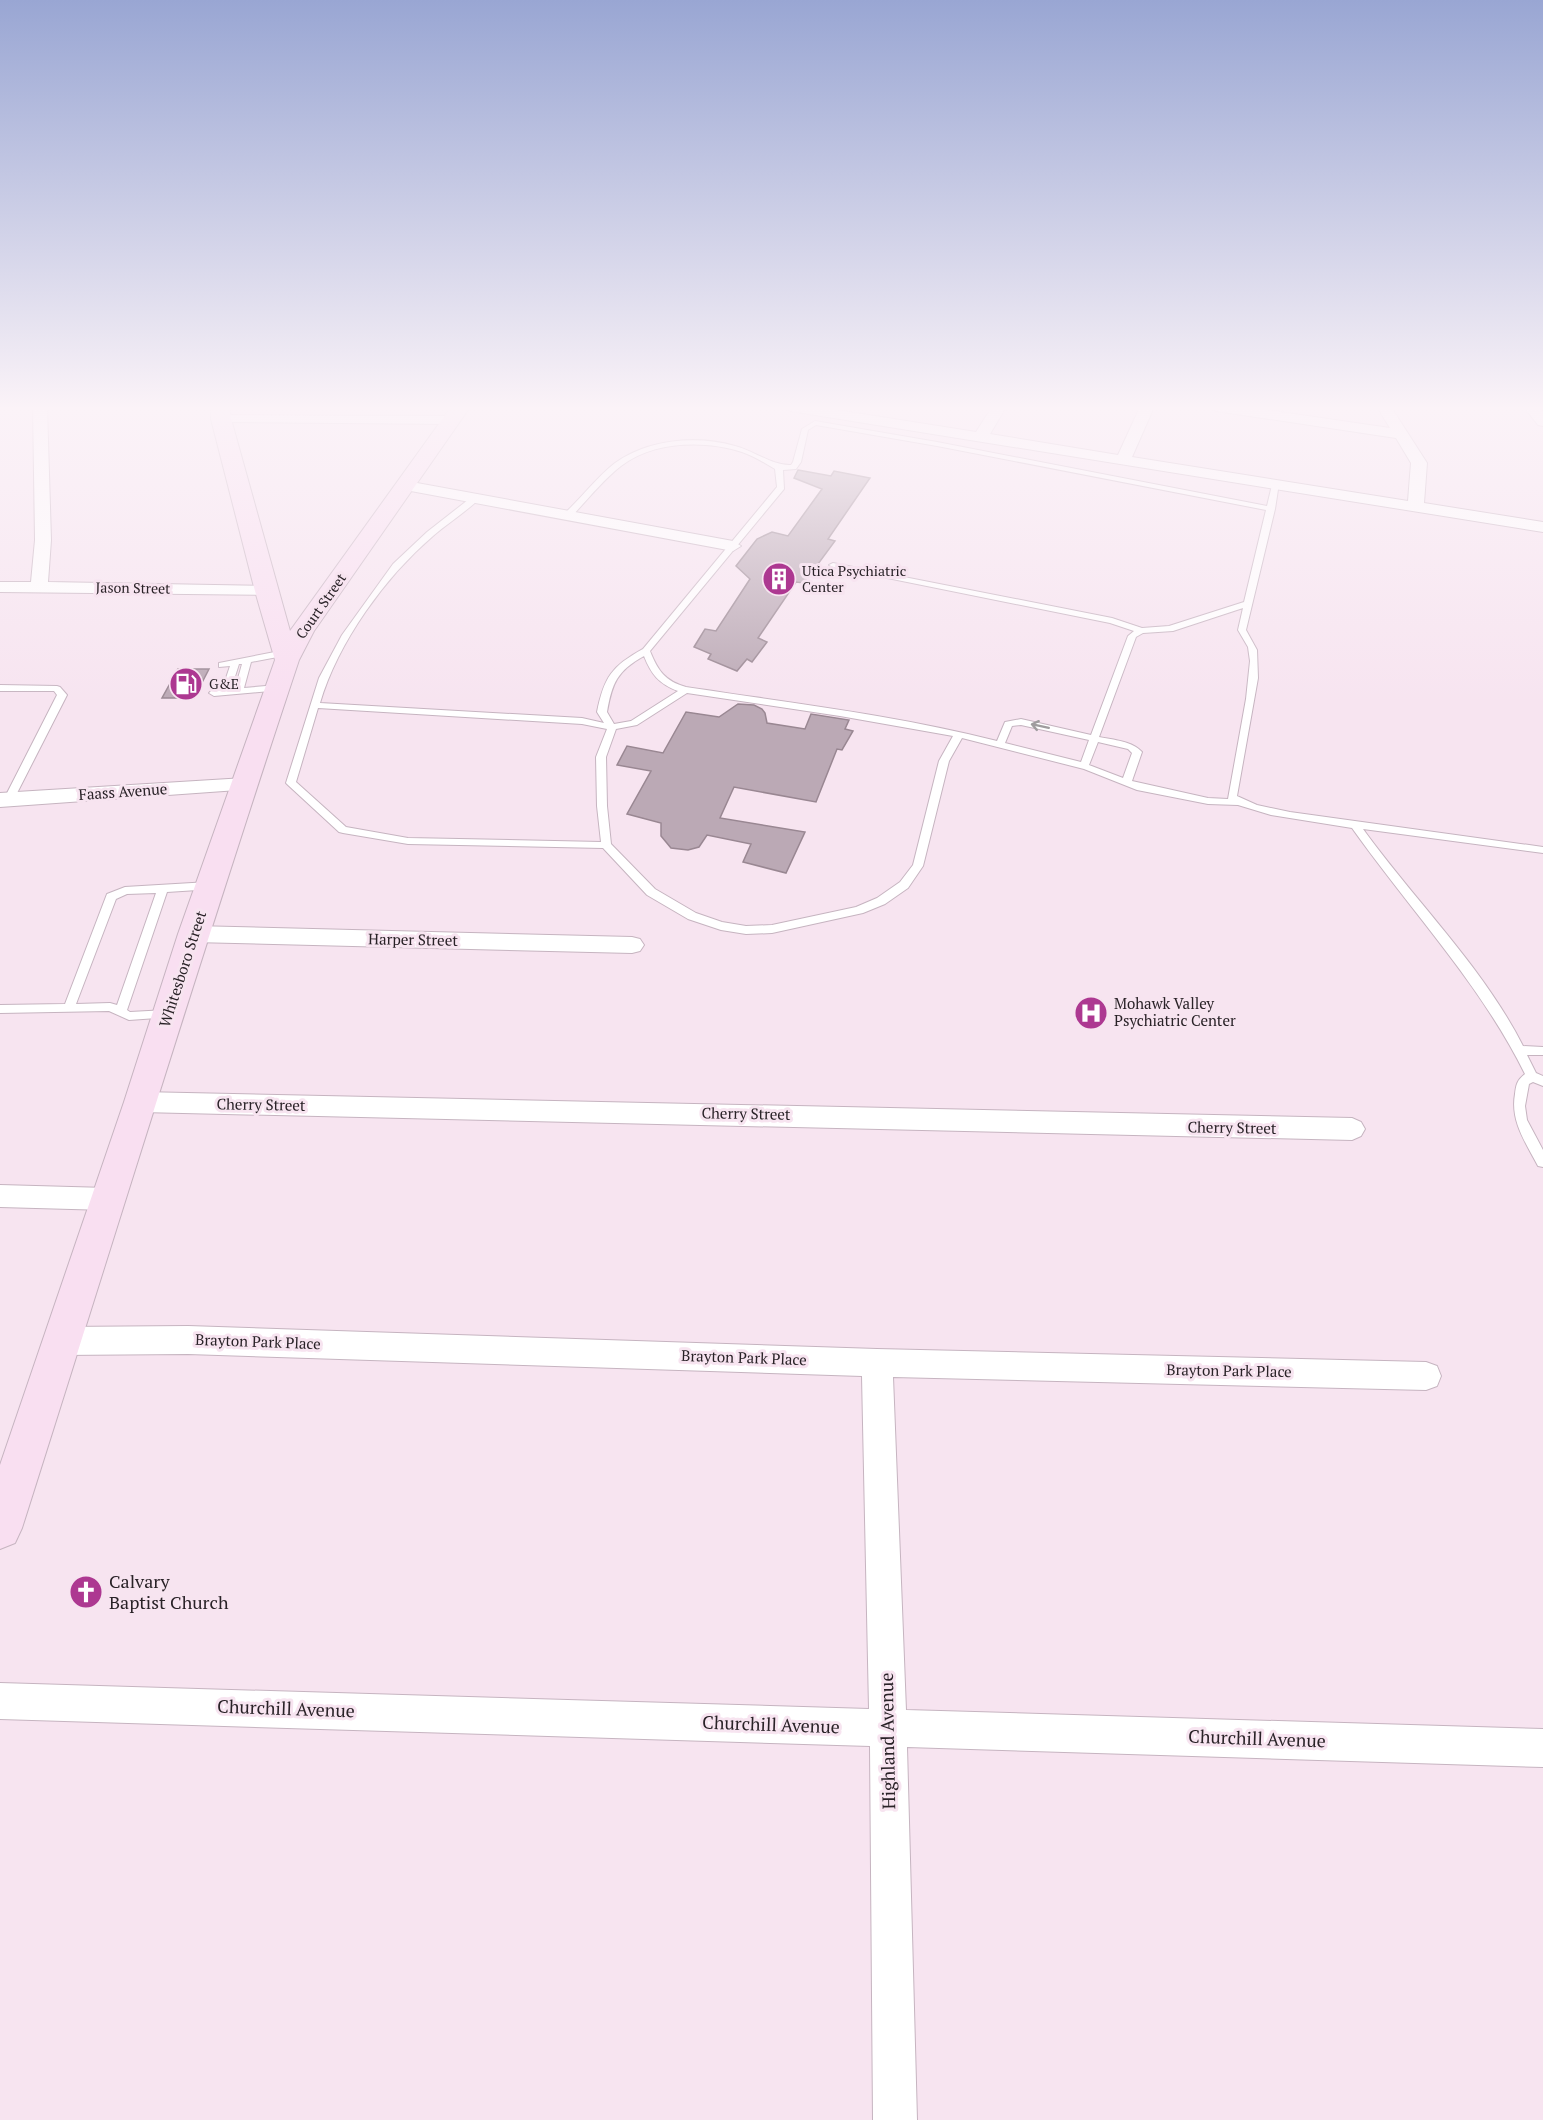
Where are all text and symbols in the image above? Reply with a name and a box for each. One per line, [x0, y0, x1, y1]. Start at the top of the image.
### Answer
building icon: Utica Psychiatric Center [761, 561, 797, 597]
place label: Utica Psychiatric Center [802, 561, 906, 596]
street label: Court Street [291, 569, 351, 642]
street label: Jason Street [95, 577, 171, 598]
fuel station icon: G&E [168, 666, 204, 702]
place label: G&E [209, 674, 239, 693]
one-way arrow [1031, 720, 1050, 732]
street label: Faass Avenue [78, 778, 168, 804]
street label: Whitesboro Street [154, 908, 210, 1029]
street label: Harper Street [368, 928, 458, 950]
place label: Mohawk Valley Psychiatric Center [1114, 993, 1236, 1030]
hospital icon: Mohawk Valley Psychiatric Center [1073, 995, 1109, 1031]
street label: Cherry Street [216, 1093, 306, 1115]
street label: Cherry Street [701, 1102, 791, 1124]
street label: Cherry Street [1187, 1116, 1277, 1138]
street label: Brayton Park Place [195, 1329, 321, 1353]
street label: Brayton Park Place [681, 1345, 807, 1369]
street label: Brayton Park Place [1166, 1359, 1292, 1381]
place label: Calvary Baptist Church [109, 1569, 229, 1614]
church icon: Calvary Baptist Church [68, 1574, 104, 1610]
street label: Highland Avenue [874, 1672, 900, 1810]
street label: Churchill Avenue [217, 1694, 355, 1722]
street label: Churchill Avenue [702, 1710, 840, 1738]
street label: Churchill Avenue [1188, 1724, 1326, 1752]

